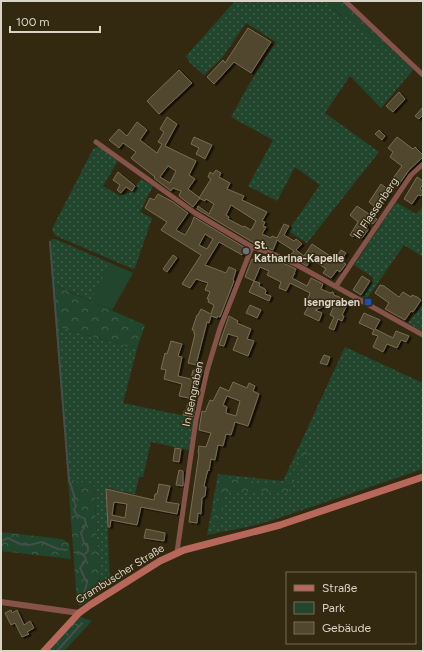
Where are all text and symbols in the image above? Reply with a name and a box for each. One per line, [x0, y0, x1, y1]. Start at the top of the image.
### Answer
scale bar [10, 8, 100, 34]
text: 100 m [16, 15, 50, 29]
street label: In Flassenberg [351, 175, 401, 241]
place label: St. Katharina-Kapelle [254, 239, 344, 265]
marker: St. Katharina-Kapelle [241, 246, 251, 256]
place label: Isengraben [304, 296, 360, 309]
marker: Isengraben [363, 297, 373, 307]
street label: In Isengraben [180, 360, 206, 428]
street label: Grambuscher Straße [73, 542, 167, 606]
legend [286, 572, 416, 644]
text: Straße [322, 581, 358, 595]
text: Park [322, 601, 345, 615]
text: Gebäude [322, 621, 372, 635]

